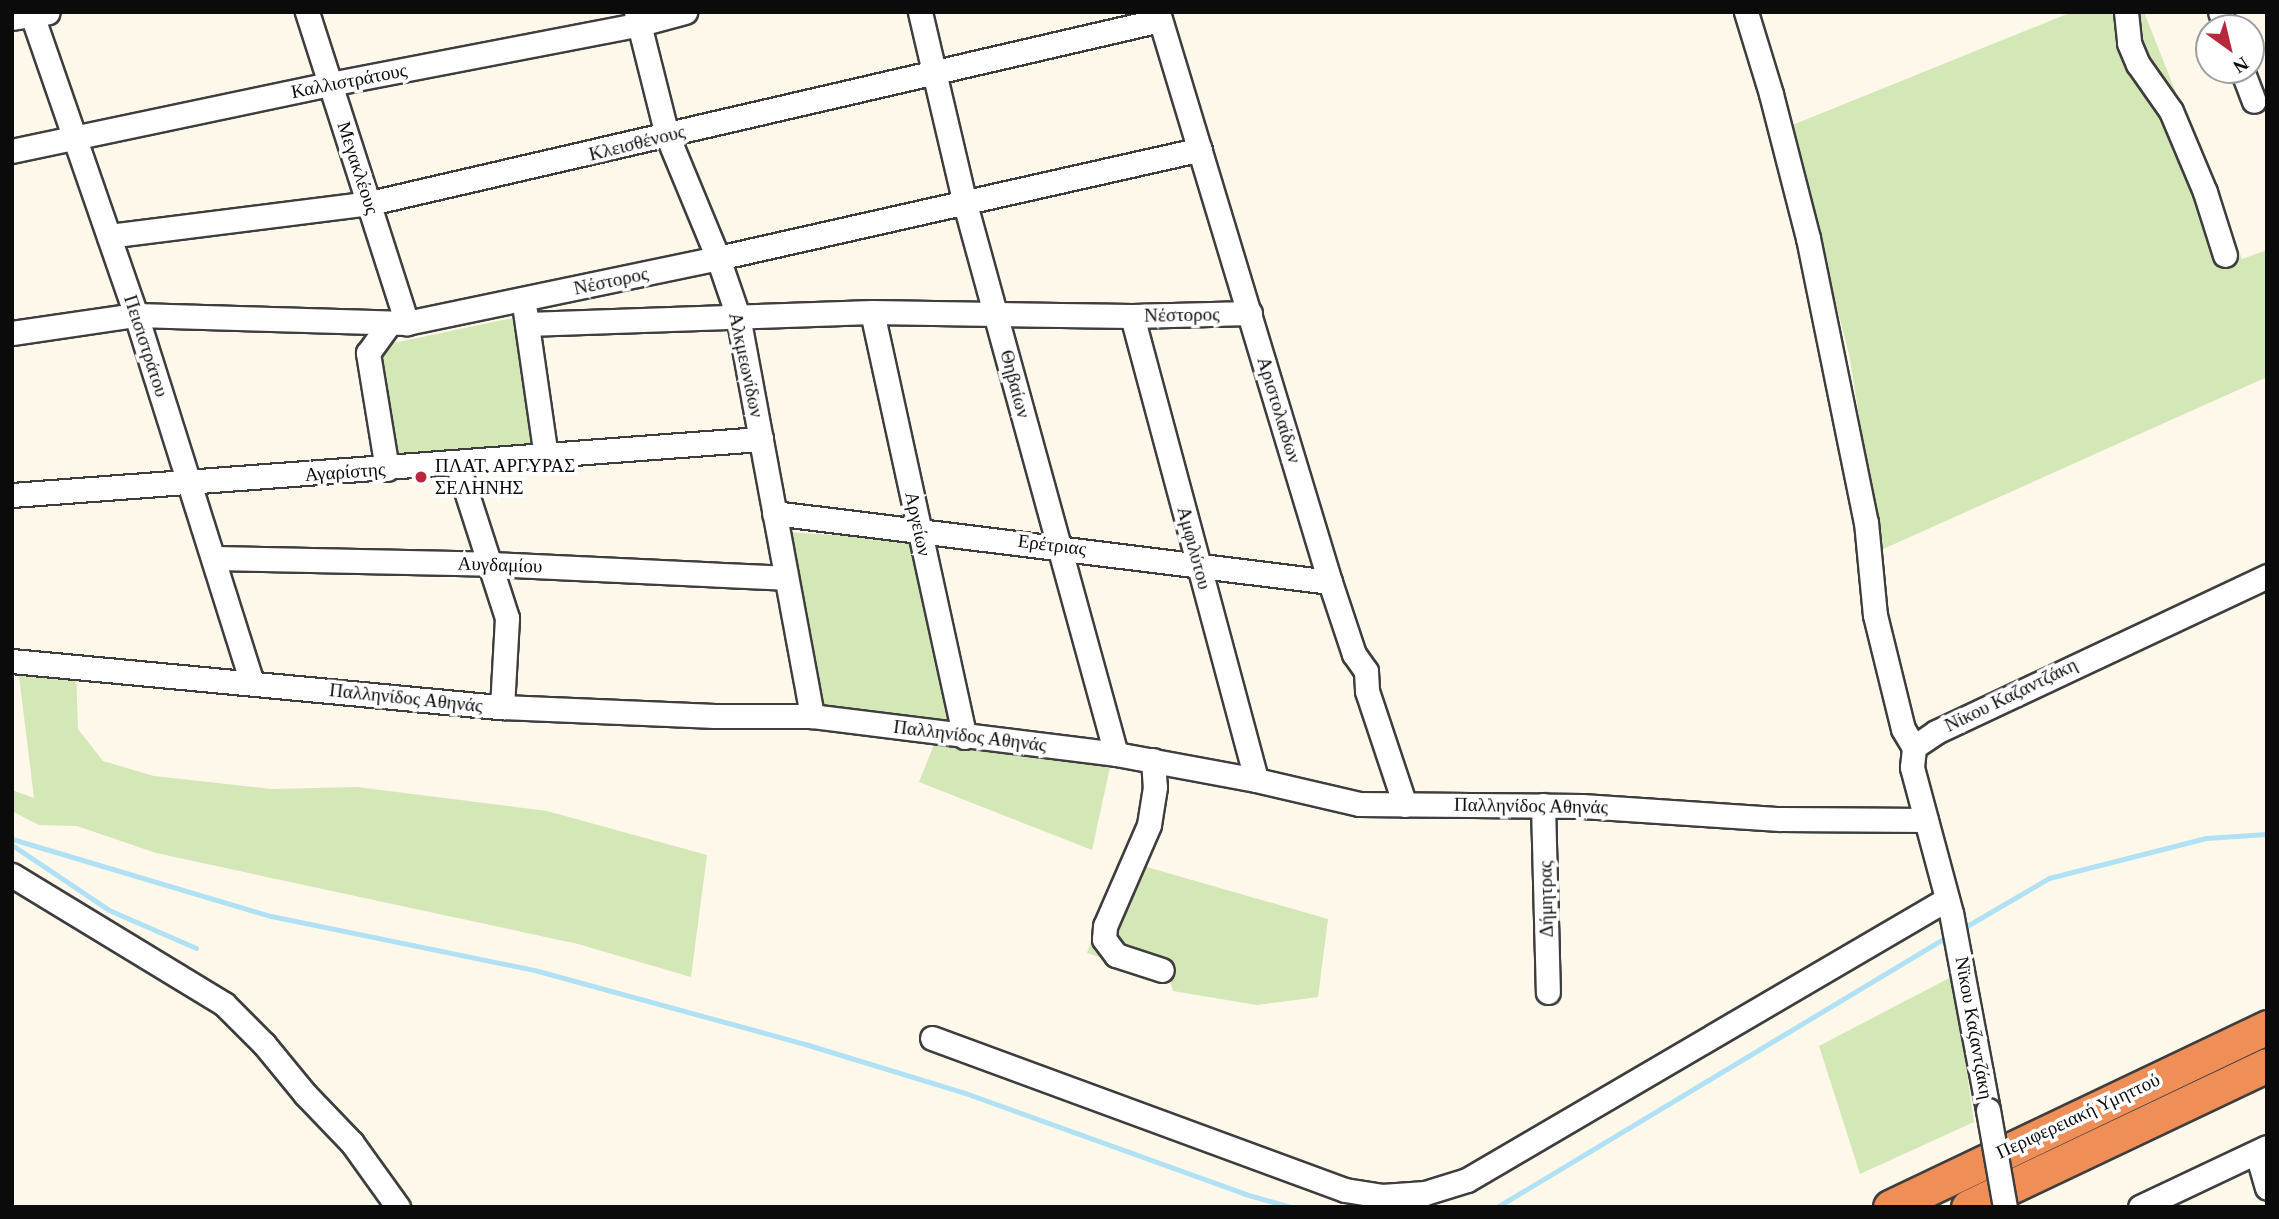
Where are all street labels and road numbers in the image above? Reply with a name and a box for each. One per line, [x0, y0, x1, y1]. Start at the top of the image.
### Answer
street label: Καλλιστράτους [289, 59, 409, 103]
street label: Μεγακλέους [332, 119, 384, 217]
street label: Κλεισθένους [587, 120, 687, 166]
street label: Νέστορος [572, 262, 650, 300]
street label: Πεισιστράτου [119, 292, 173, 400]
street label: Νέστορος [1144, 303, 1220, 327]
street label: Αλκμεωνίδων [724, 310, 768, 420]
street label: Θηβαίων [995, 347, 1035, 421]
street label: Αριστολαίδων [1252, 354, 1306, 466]
street label: Αγαρίστης [304, 458, 386, 486]
street label: Αργείων [900, 490, 936, 558]
street label: Αμφιλύτου [1172, 504, 1216, 592]
street label: Ερέτριας [1016, 529, 1088, 561]
street label: Αυγδαμίου [457, 552, 543, 578]
street label: Νίκου Καζαντζάκη [1941, 653, 2081, 737]
street label: Παλληνίδος Αθηνάς [328, 679, 484, 717]
street label: Παλληνίδος Αθηνάς [892, 715, 1048, 757]
street label: Παλληνίδος Αθηνάς [1453, 793, 1609, 819]
street label: Δήμητρας [1534, 860, 1558, 938]
street label: Νϊκου Καζαντζάκη [1950, 955, 1998, 1101]
street label: Περιφερειακή Υμηττού [1992, 1068, 2164, 1164]

